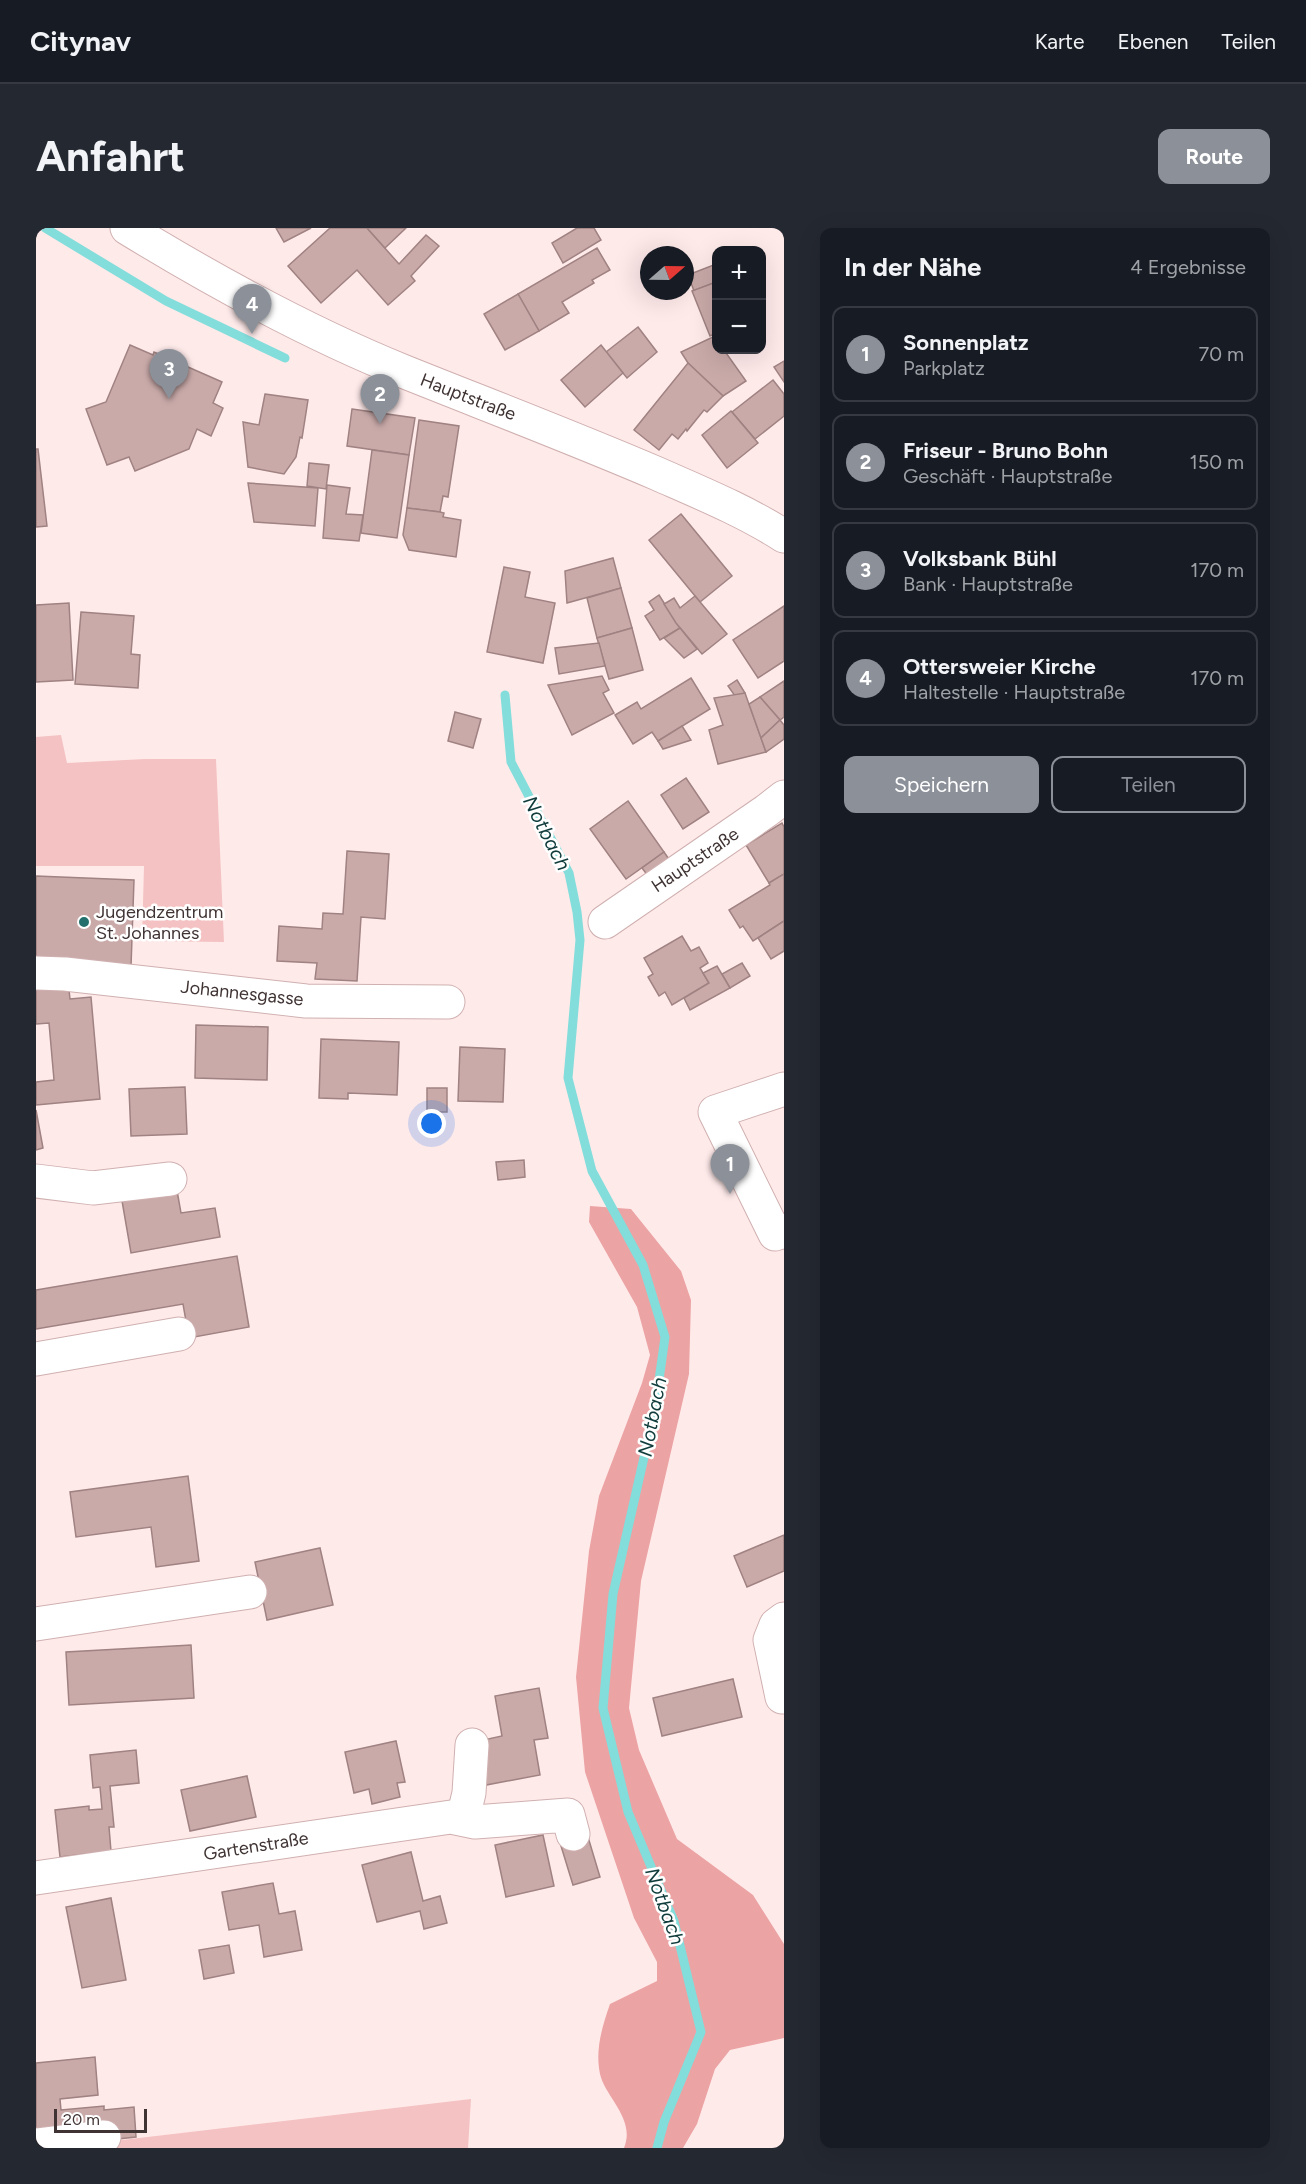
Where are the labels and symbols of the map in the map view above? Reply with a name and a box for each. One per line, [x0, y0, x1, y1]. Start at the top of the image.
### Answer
north arrow [640, 246, 694, 300]
pin: 4 [232, 285, 272, 334]
pin: 3 [150, 350, 188, 399]
street label: Hauptstraße [417, 369, 519, 425]
pin: 2 [360, 374, 400, 424]
water label: Notbach [518, 792, 576, 874]
street label: Hauptstraße [647, 823, 743, 897]
place label: Jugendzentrum St. Johannes [96, 901, 223, 944]
marker: Jugendzentrum St. Johannes [77, 915, 91, 929]
street label: Johannesgasse [179, 976, 305, 1010]
your location [417, 1109, 446, 1138]
pin: 1 [710, 1144, 750, 1194]
water label: Notbach [633, 1375, 671, 1459]
street label: Gartenstraße [202, 1827, 310, 1865]
water label: Notbach [640, 1864, 690, 1948]
scale bar [54, 2106, 147, 2134]

